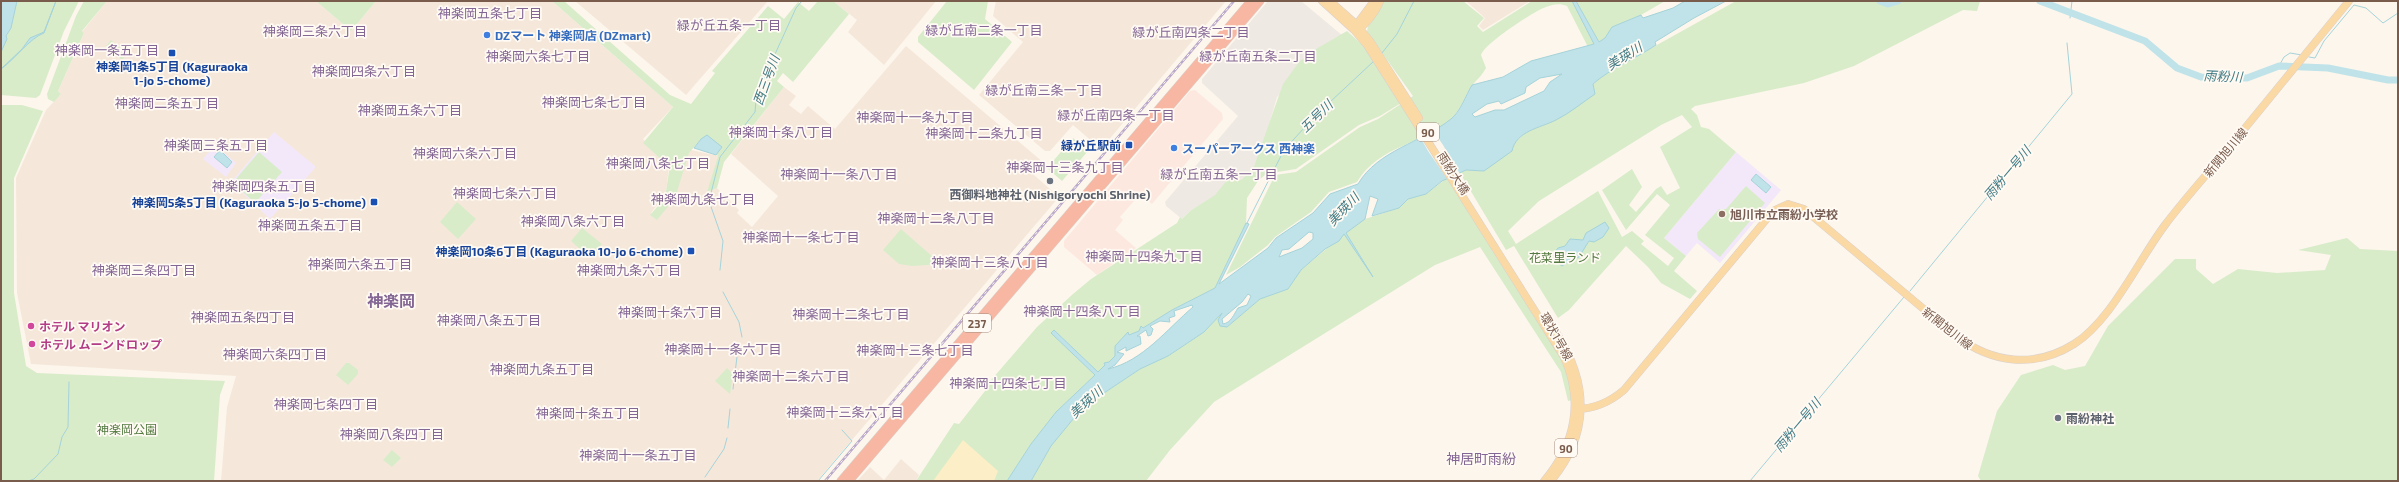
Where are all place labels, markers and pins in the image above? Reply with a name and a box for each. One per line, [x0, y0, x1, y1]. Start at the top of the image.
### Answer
place label: DZマート 神楽岡店 (DZmart) [495, 28, 651, 42]
marker: DZマート 神楽岡店 (DZmart) [482, 30, 492, 40]
marker: 神楽岡1条5丁目 (Kaguraoka 1-jo 5-chome) [167, 48, 177, 58]
place label: 神楽岡1条5丁目 (Kaguraoka 1-jo 5-chome) [96, 59, 248, 88]
place label: 緑が丘駅前 [1061, 138, 1121, 152]
marker: 緑が丘駅前 [1124, 140, 1134, 150]
place label: スーパーアークス 西神楽 [1182, 141, 1315, 155]
marker: スーパーアークス 西神楽 [1169, 143, 1179, 153]
marker: 西御料地神社 (Nishigoryochi Shrine) [1045, 176, 1055, 186]
place label: 西御料地神社 (Nishigoryochi Shrine) [949, 187, 1151, 202]
place label: 神楽岡5条5丁目 (Kaguraoka 5-jo 5-chome) [132, 195, 366, 210]
marker: 神楽岡5条5丁目 (Kaguraoka 5-jo 5-chome) [369, 197, 379, 207]
place label: 旭川市立雨紛小学校 [1730, 207, 1838, 221]
marker: 旭川市立雨紛小学校 [1717, 209, 1727, 219]
place label: 神楽岡10条6丁目 (Kaguraoka 10-jo 6-chome) [436, 244, 683, 259]
marker: 神楽岡10条6丁目 (Kaguraoka 10-jo 6-chome) [686, 246, 696, 256]
place label: ホテル マリオン [39, 319, 126, 333]
marker: ホテル マリオン [26, 321, 36, 331]
place label: ホテル ムーンドロップ [40, 337, 162, 351]
marker: ホテル ムーンドロップ [27, 339, 37, 349]
place label: 雨紛神社 [2066, 411, 2114, 425]
marker: 雨紛神社 [2053, 413, 2063, 423]

